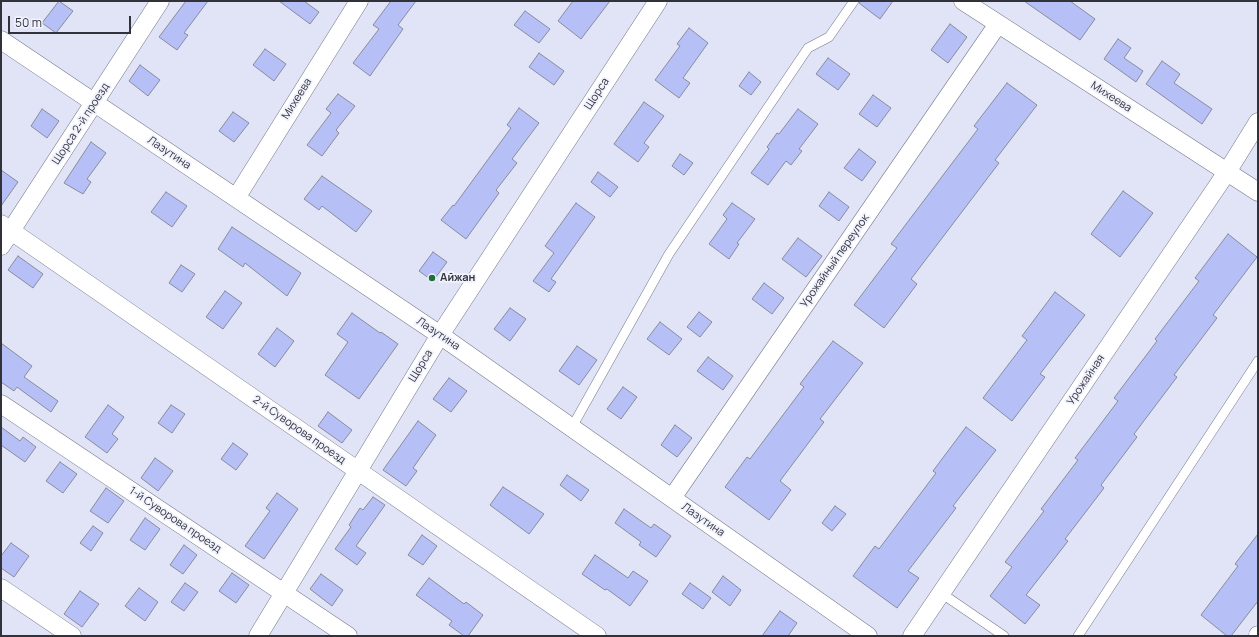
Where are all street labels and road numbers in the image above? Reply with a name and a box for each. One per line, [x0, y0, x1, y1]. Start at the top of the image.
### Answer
street label: Михеева [279, 76, 315, 122]
street label: Щорса [582, 76, 612, 112]
street label: Михеева [1088, 79, 1134, 115]
street label: Щорса 2-й проезд [50, 81, 112, 167]
street label: Лазутина [145, 134, 193, 172]
street label: Урожайный переулок [798, 212, 872, 310]
street label: Лазутина [414, 315, 462, 353]
street label: Щорса [406, 347, 436, 385]
street label: Урожайная [1064, 352, 1108, 408]
street label: 2-й Суворова проезд [250, 393, 348, 467]
street label: 1-й Суворова проезд [126, 484, 224, 556]
street label: Лазутина [679, 500, 727, 540]

